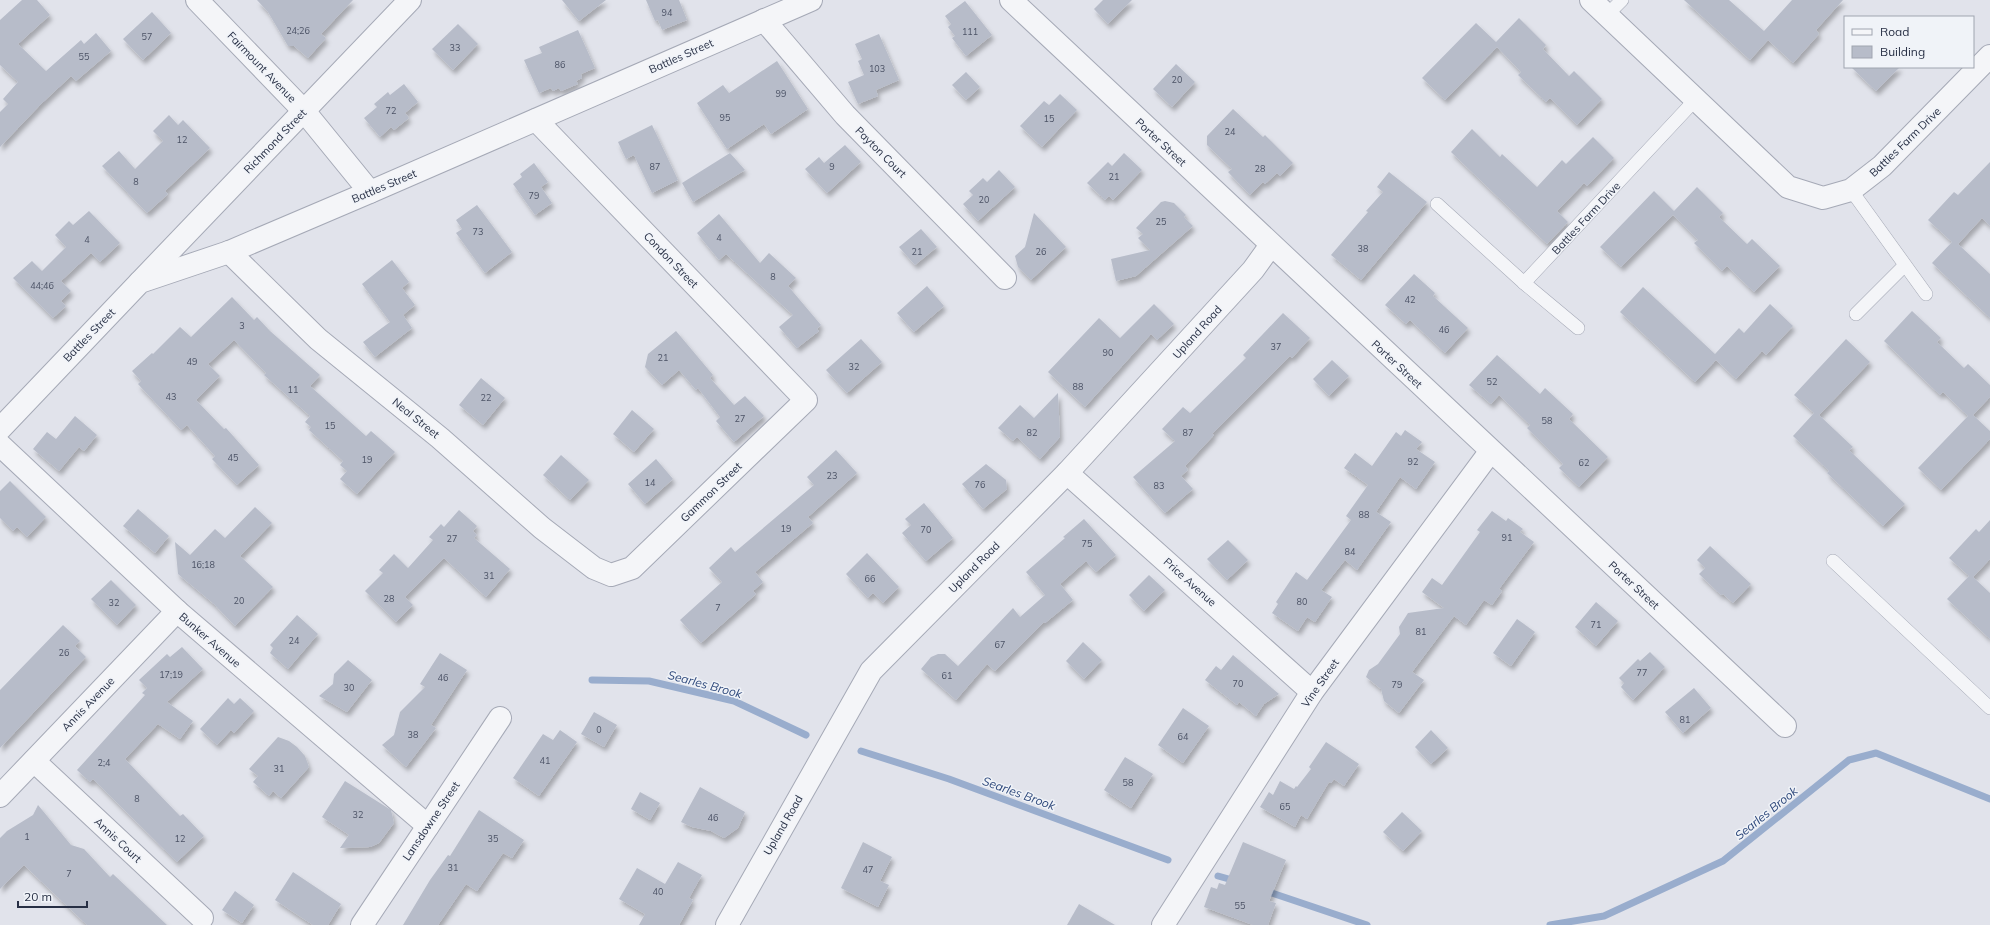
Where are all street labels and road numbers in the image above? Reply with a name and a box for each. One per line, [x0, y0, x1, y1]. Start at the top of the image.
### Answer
street label: Fairmount Avenue [225, 29, 299, 105]
street label: Battles Street [647, 36, 715, 76]
street label: Battles Farm Drive [1866, 104, 1944, 180]
street label: Richmond Street [241, 106, 309, 176]
street label: Porter Street [1133, 115, 1189, 169]
street label: Payton Court [852, 123, 910, 181]
street label: Battles Street [350, 166, 419, 206]
street label: Battles Farm Drive [1549, 179, 1623, 257]
street label: Condon Street [641, 229, 701, 291]
street label: Upland Road [1169, 303, 1225, 361]
street label: Battles Street [60, 305, 118, 365]
street label: Porter Street [1369, 337, 1425, 391]
street label: Neal Street [390, 395, 443, 441]
street label: Gammon Street [677, 459, 745, 525]
street label: Upland Road [945, 538, 1003, 596]
street label: Price Avenue [1161, 555, 1219, 609]
street label: Porter Street [1606, 558, 1662, 612]
street label: Bunker Avenue [176, 609, 244, 671]
street label: Vine Street [1298, 656, 1342, 710]
street label: Annis Avenue [59, 674, 117, 734]
street label: Lansdowne Street [399, 779, 463, 863]
street label: Upland Road [760, 793, 806, 857]
street label: Annis Court [91, 814, 145, 866]

